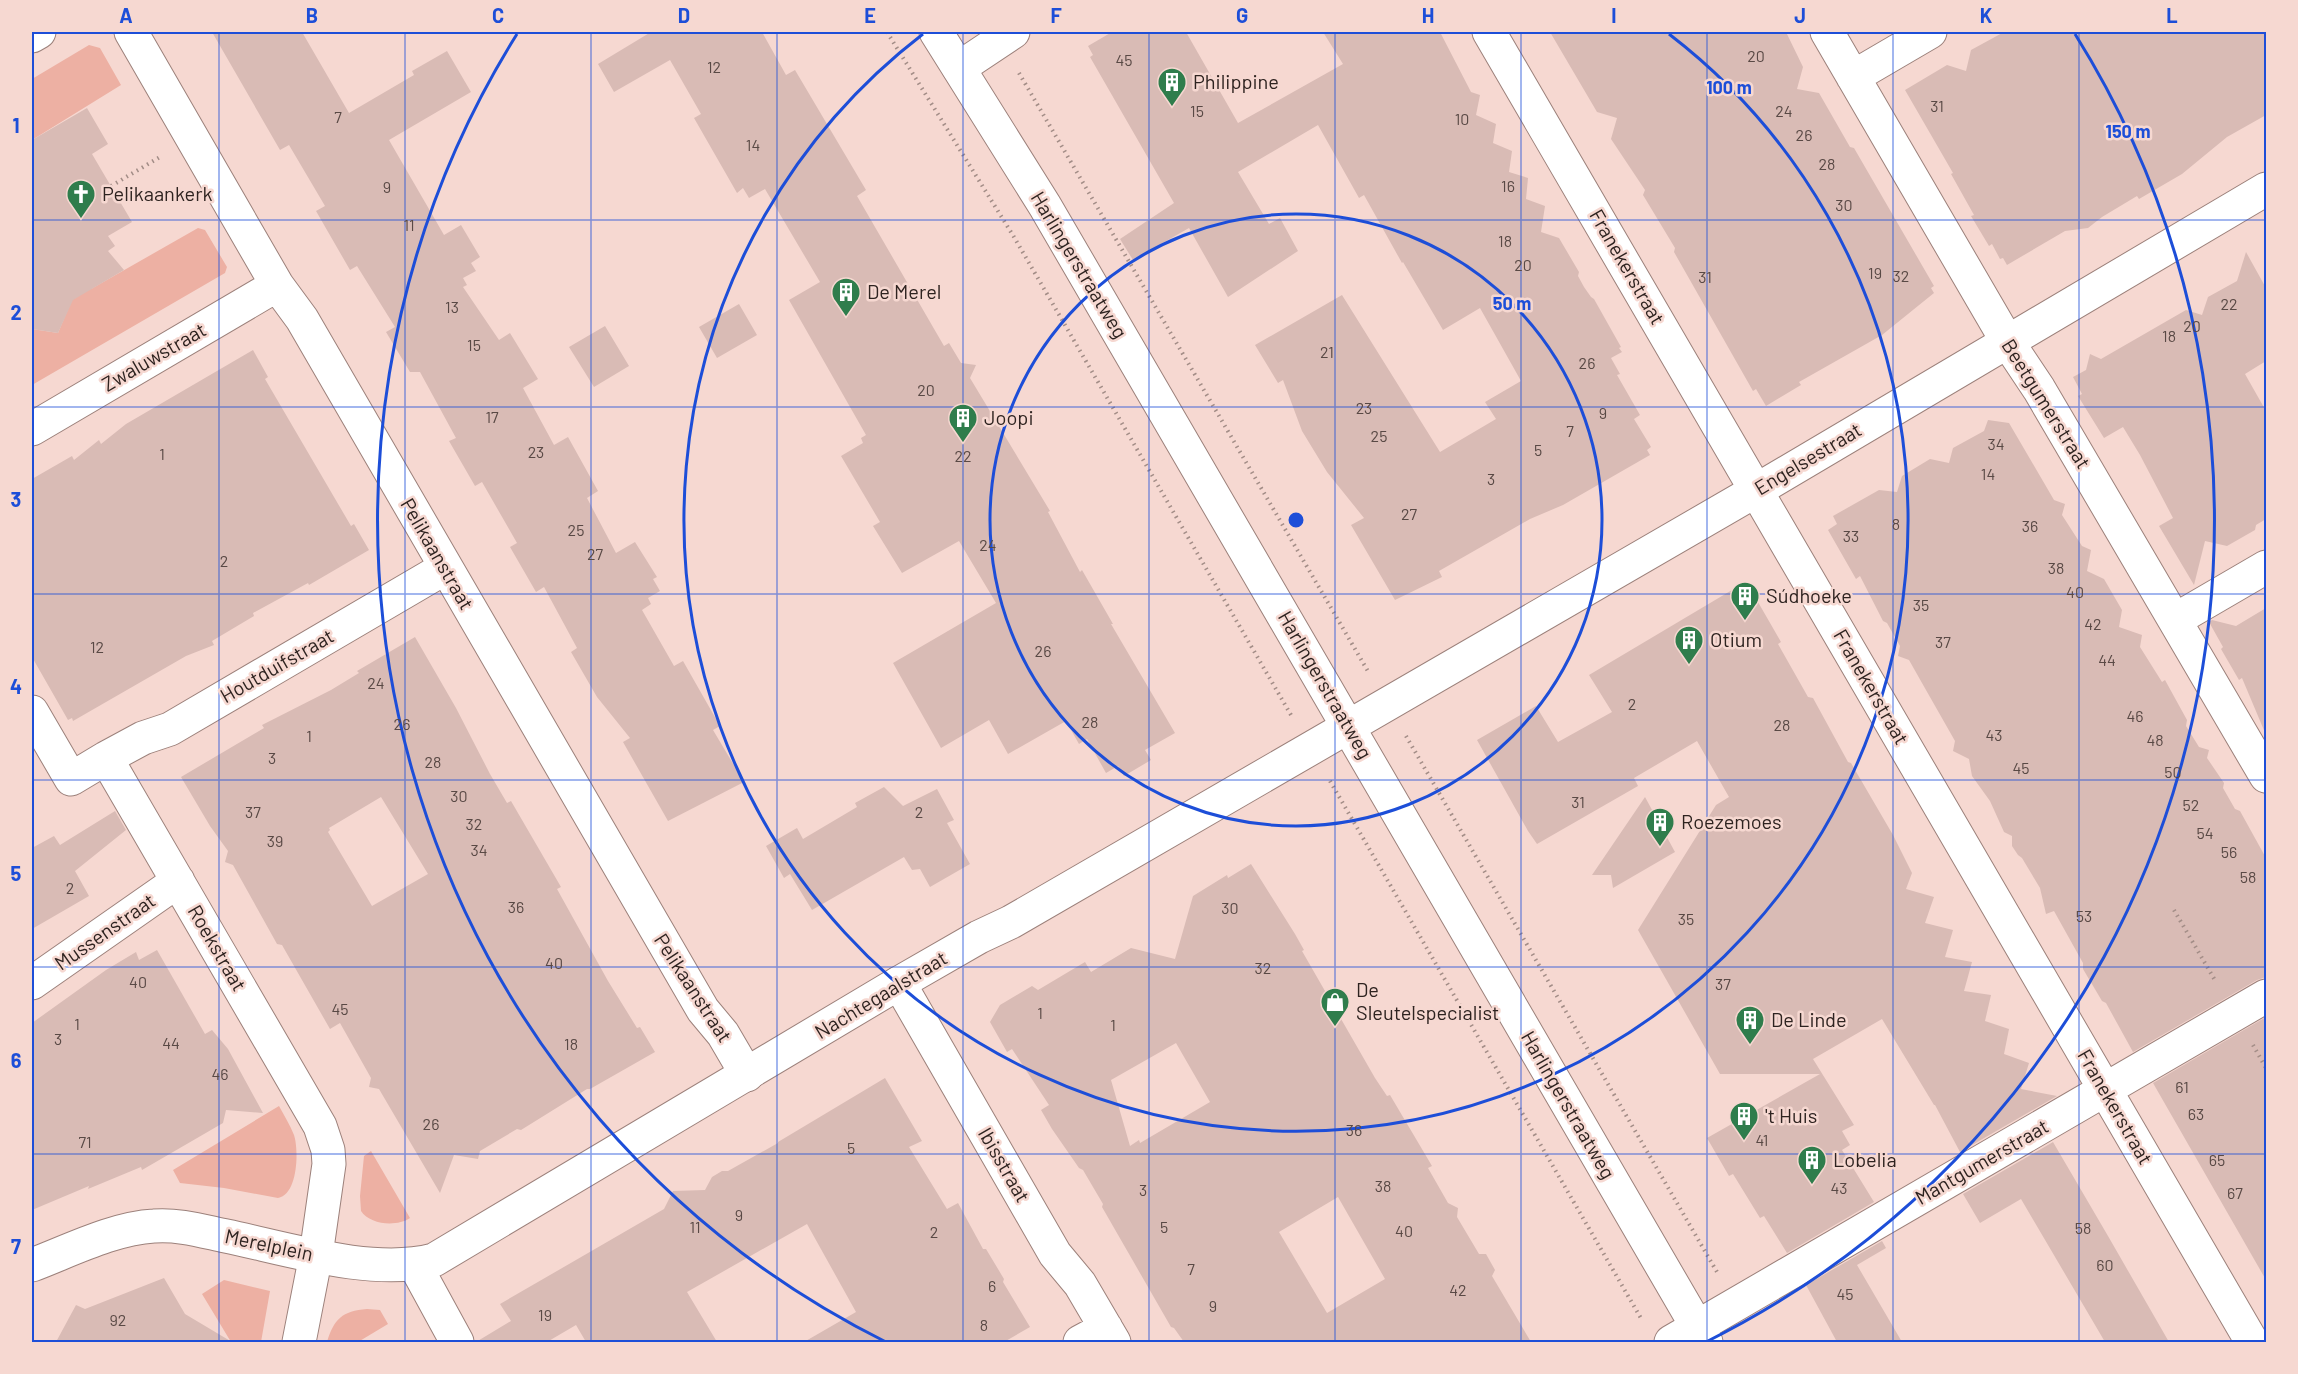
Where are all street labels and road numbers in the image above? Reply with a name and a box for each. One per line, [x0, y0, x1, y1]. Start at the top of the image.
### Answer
street label: Harlingerstraatweg [1027, 187, 1133, 342]
street label: Franekerstraat [1585, 205, 1671, 328]
street label: Zwaluwstraat [97, 317, 210, 396]
street label: Beetgumerstraat [1997, 334, 2096, 473]
street label: Engelsestraat [1750, 417, 1865, 500]
street label: Pelikaanstraat [396, 494, 479, 613]
street label: Harlingerstraatweg [1274, 606, 1378, 763]
street label: Houtduifstraat [216, 623, 337, 707]
street label: Franekerstraat [1829, 625, 1915, 748]
street label: Mussenstraat [50, 888, 159, 975]
street label: Roekstraat [184, 900, 252, 995]
street label: Pelikaanstraat [650, 929, 738, 1046]
street label: Nachtegaalstraat [810, 945, 951, 1043]
street label: Harlingerstraatweg [1517, 1026, 1621, 1183]
street label: Franekerstraat [2073, 1045, 2159, 1168]
street label: Mantgumerstraat [1911, 1113, 2052, 1209]
street label: Ibisstraat [974, 1123, 1036, 1206]
street label: Merelplein [223, 1223, 316, 1265]

